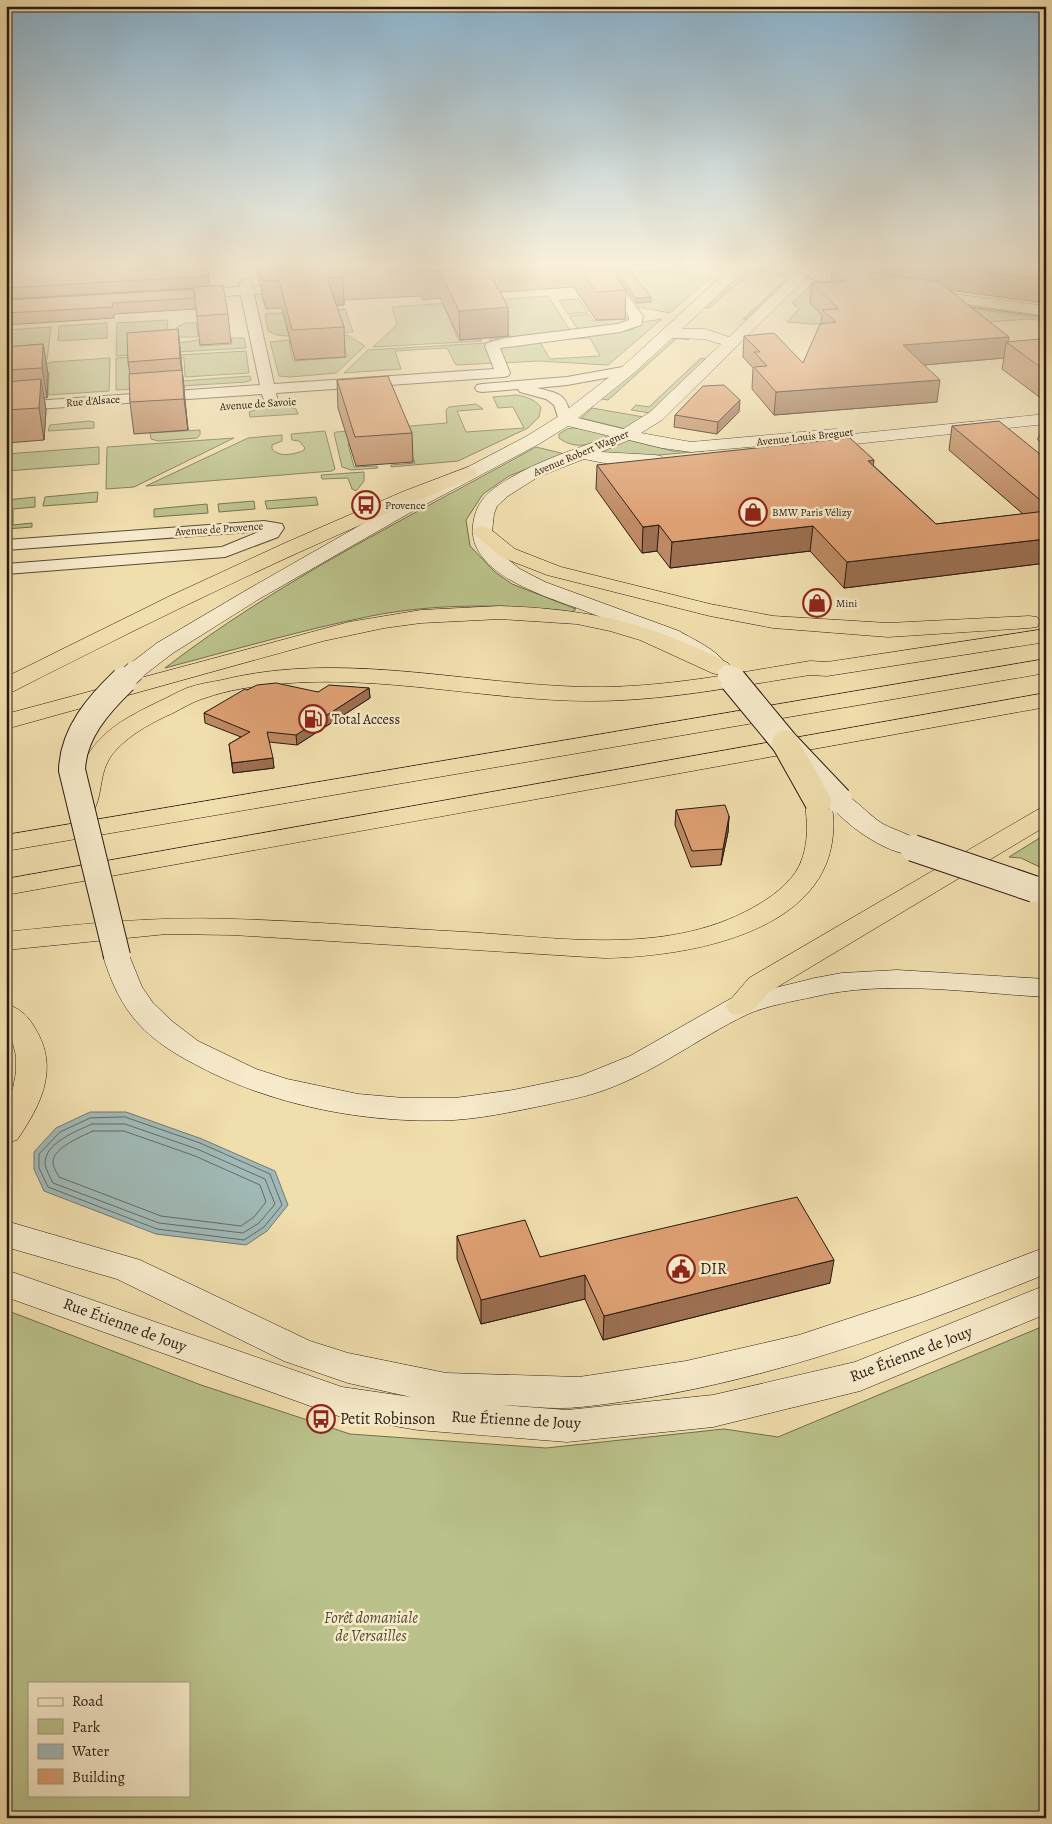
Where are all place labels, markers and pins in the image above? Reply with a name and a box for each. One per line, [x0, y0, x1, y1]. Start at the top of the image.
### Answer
bus stop icon: Provence [351, 490, 381, 520]
shop icon: BMW Paris Vélizy [738, 497, 768, 527]
place label: Provence [385, 498, 426, 513]
place label: BMW Paris Vélizy [772, 505, 852, 520]
shop icon: Mini [802, 588, 832, 618]
place label: Mini [836, 596, 857, 611]
fuel station icon: Total Access [298, 704, 328, 734]
place label: Total Access [332, 710, 400, 729]
public building icon: DIR [666, 1254, 696, 1284]
place label: DIR [700, 1258, 727, 1280]
bus stop icon: Petit Robinson [306, 1404, 336, 1434]
place label: Petit Robinson [340, 1408, 436, 1430]

